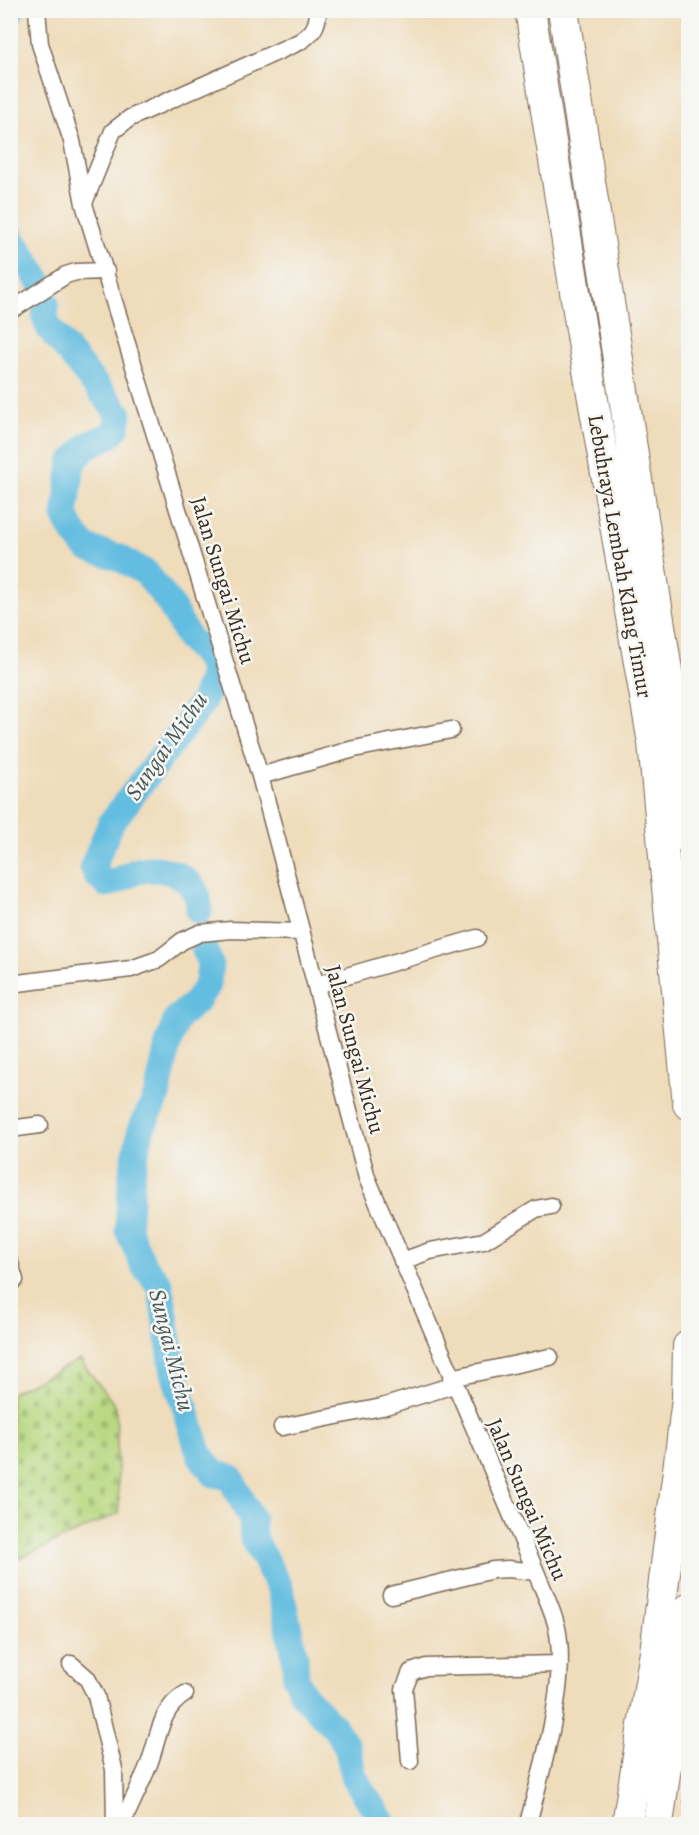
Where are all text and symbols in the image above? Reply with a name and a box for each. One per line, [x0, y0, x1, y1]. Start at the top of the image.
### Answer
street label: Lebuhraya Lembah Klang Timur [580, 412, 660, 701]
street label: Jalan Sungai Michu [183, 493, 263, 668]
water label: Sungai Michu [117, 685, 215, 806]
street label: Jalan Sungai Michu [318, 962, 392, 1137]
water label: Sungai Michu [141, 1285, 203, 1415]
street label: Jalan Sungai Michu [479, 1414, 575, 1585]

